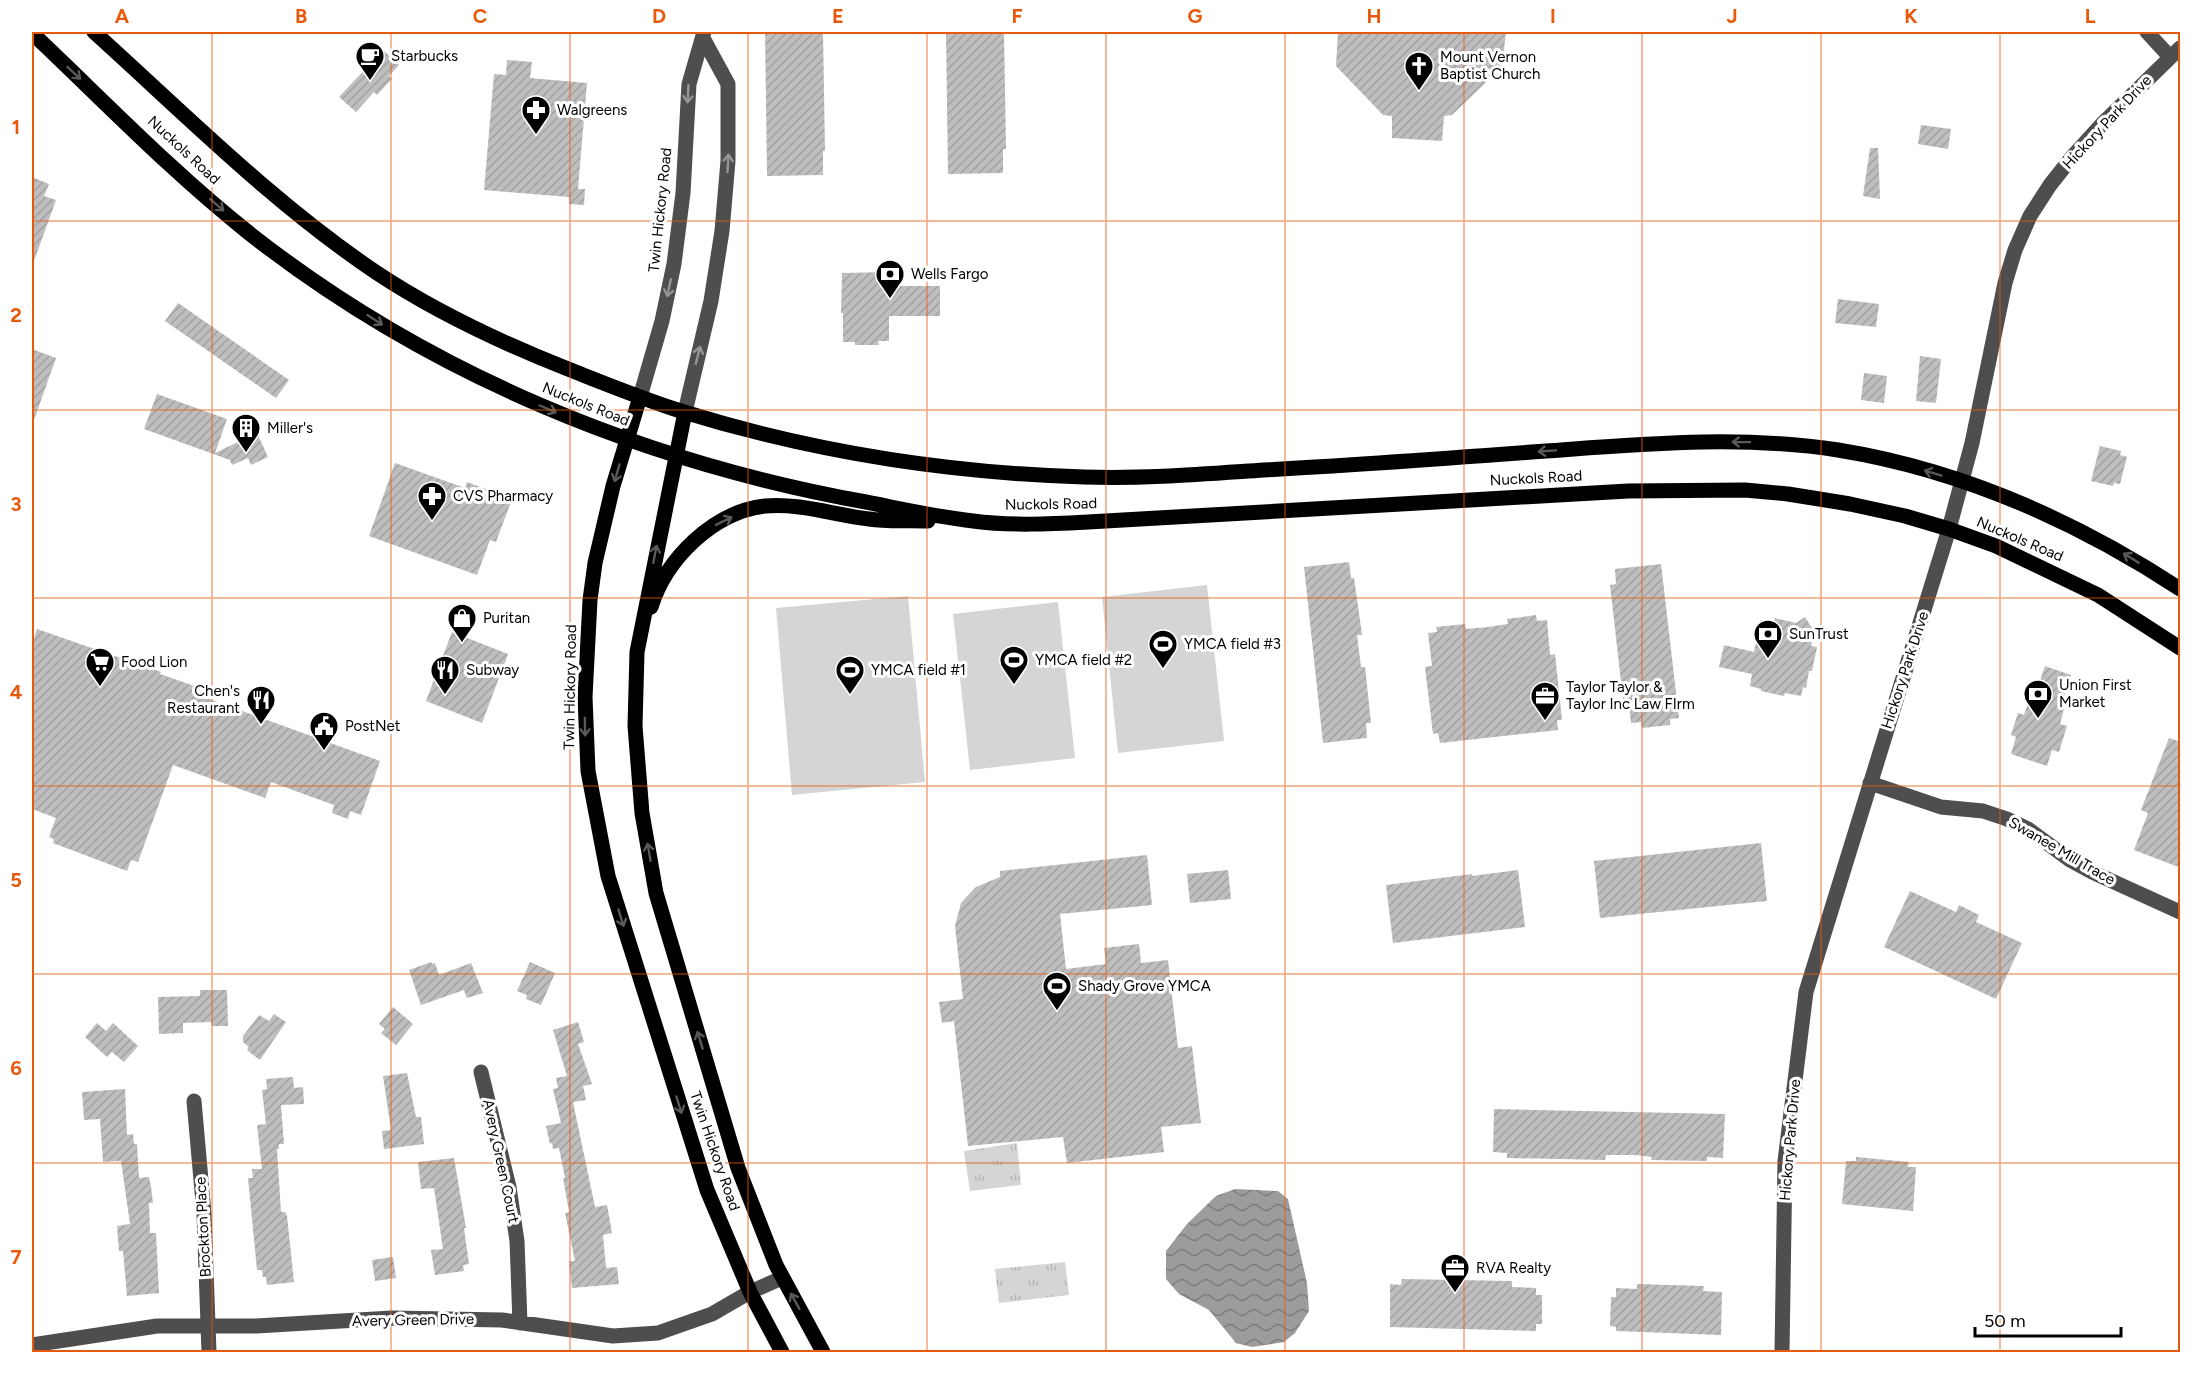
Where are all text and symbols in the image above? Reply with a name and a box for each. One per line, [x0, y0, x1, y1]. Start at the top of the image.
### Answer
text: A [115, 4, 130, 28]
text: B [295, 4, 307, 28]
text: C [473, 4, 487, 28]
text: D [652, 4, 666, 28]
text: E [832, 4, 844, 28]
text: F [1011, 4, 1023, 28]
text: G [1188, 4, 1203, 28]
text: H [1367, 4, 1382, 28]
text: I [1550, 4, 1556, 28]
text: J [1726, 4, 1738, 28]
text: K [1904, 4, 1918, 28]
text: L [2085, 4, 2096, 28]
cafe icon: Starbucks [354, 40, 386, 82]
place label: Starbucks [391, 47, 458, 65]
place label: Mount Vernon Baptist Church [1440, 48, 1540, 83]
church icon: Mount Vernon Baptist Church [1403, 50, 1435, 92]
one-way arrow [66, 66, 81, 80]
street label: Hickory Park Drive [2059, 71, 2155, 173]
one-way arrow [683, 83, 694, 103]
pharmacy icon: Walgreens [520, 94, 552, 136]
place label: Walgreens [557, 101, 627, 119]
street label: Nuckols Road [144, 112, 224, 188]
text: 1 [12, 115, 20, 139]
street label: Twin Hickory Road [645, 147, 675, 273]
one-way arrow [722, 154, 733, 173]
one-way arrow [209, 199, 225, 212]
bank icon: Wells Fargo [874, 258, 906, 300]
place label: Wells Fargo [911, 265, 989, 283]
one-way arrow [663, 277, 674, 297]
text: 2 [10, 303, 22, 327]
one-way arrow [366, 314, 383, 326]
one-way arrow [693, 346, 705, 365]
street label: Nuckols Road [540, 378, 632, 430]
one-way arrow [538, 404, 556, 415]
building icon: Miller's [230, 412, 262, 454]
place label: Miller's [267, 419, 313, 437]
one-way arrow [1732, 436, 1752, 448]
one-way arrow [1537, 446, 1557, 457]
one-way arrow [611, 463, 622, 482]
street label: Nuckols Road [1489, 467, 1583, 489]
one-way arrow [1924, 467, 1943, 478]
pharmacy icon: CVS Pharmacy [416, 480, 448, 522]
place label: CVS Pharmacy [453, 487, 553, 505]
text: 3 [10, 492, 22, 516]
street label: Nuckols Road [1005, 494, 1097, 514]
street label: Nuckols Road [1974, 513, 2066, 565]
one-way arrow [715, 515, 732, 527]
one-way arrow [650, 545, 661, 565]
one-way arrow [2123, 551, 2140, 563]
shop icon: Puritan [446, 602, 478, 644]
place label: Puritan [483, 609, 530, 627]
street label: Hickory Park Drive [1878, 609, 1932, 731]
bank icon: SunTrust [1752, 618, 1784, 660]
street label: Twin Hickory Road [560, 624, 580, 750]
place label: SunTrust [1789, 625, 1849, 643]
sports icon: YMCA field #3 [1147, 628, 1179, 670]
place label: YMCA field #3 [1184, 635, 1281, 653]
sports icon: YMCA field #2 [998, 644, 1030, 686]
supermarket icon: Food Lion [84, 646, 116, 688]
place label: YMCA field #2 [1035, 651, 1132, 669]
place label: Food Lion [121, 653, 187, 671]
restaurant icon: Subway [429, 654, 461, 696]
sports icon: YMCA field #1 [834, 654, 866, 696]
place label: Subway [466, 661, 519, 679]
place label: YMCA field #1 [871, 661, 966, 679]
place label: Union First Market [2059, 676, 2132, 711]
place label: Taylor Taylor & Taylor Inc Law FIrm [1566, 678, 1695, 713]
bank icon: Union First Market [2022, 678, 2054, 720]
text: 4 [10, 680, 23, 704]
office icon: Taylor Taylor & Taylor Inc Law FIrm [1529, 680, 1561, 722]
place label: Chen's Restaurant [167, 682, 240, 717]
restaurant icon: Chen's Restaurant [245, 684, 277, 726]
public building icon: PostNet [308, 710, 340, 752]
place label: PostNet [345, 717, 401, 735]
one-way arrow [579, 717, 591, 737]
street label: Swanee Mill Trace [2006, 813, 2118, 889]
one-way arrow [643, 842, 654, 862]
text: 5 [10, 868, 22, 892]
one-way arrow [616, 909, 627, 928]
sports icon: Shady Grove YMCA [1041, 970, 1073, 1012]
place label: Shady Grove YMCA [1078, 977, 1211, 995]
one-way arrow [694, 1031, 705, 1050]
text: 6 [10, 1056, 22, 1080]
street label: Hickory Park Drive [1776, 1078, 1804, 1202]
street label: Twin Hickory Road [686, 1089, 744, 1213]
one-way arrow [674, 1095, 685, 1114]
street label: Avery Green Court [479, 1097, 523, 1225]
street label: Brockton Place [191, 1176, 215, 1278]
text: 7 [10, 1245, 22, 1269]
office icon: RVA Realty [1439, 1252, 1471, 1294]
place label: RVA Realty [1476, 1259, 1551, 1277]
one-way arrow [789, 1293, 801, 1310]
scale bar [1975, 1300, 2120, 1338]
street label: Avery Green Drive [352, 1310, 474, 1330]
text: 50 m [1984, 1310, 2026, 1332]

